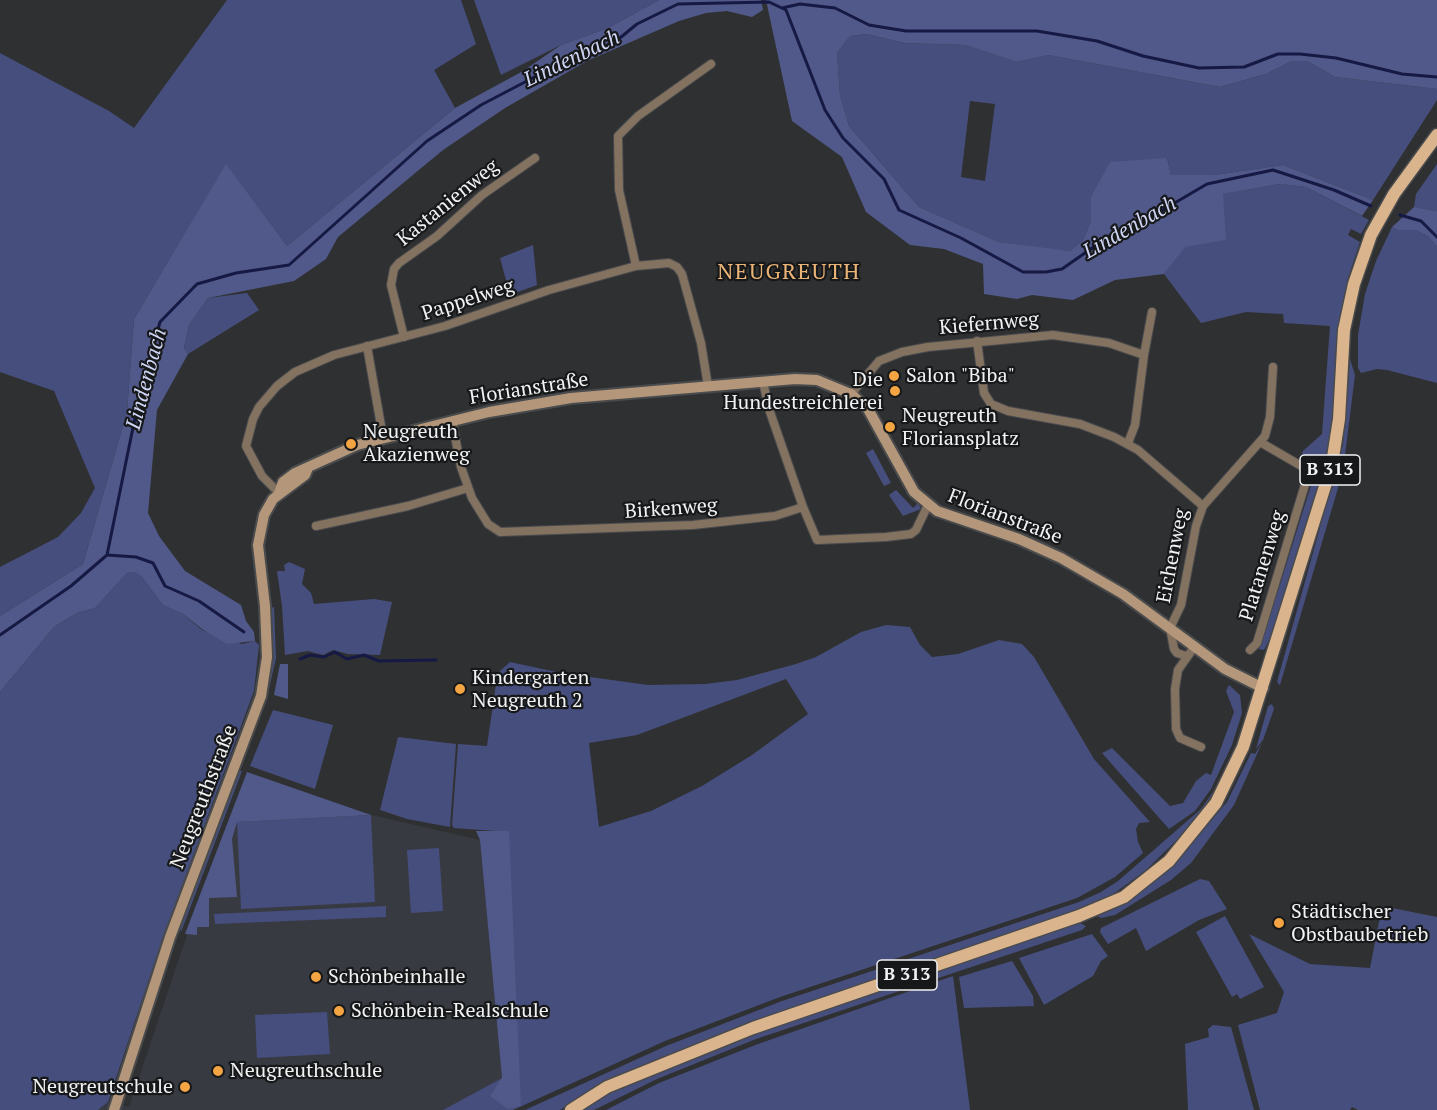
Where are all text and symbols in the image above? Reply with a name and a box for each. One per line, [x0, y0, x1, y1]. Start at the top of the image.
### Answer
water label: Lindenbach [520, 25, 624, 93]
street label: Kastanienweg [392, 155, 504, 251]
water label: Lindenbach [1079, 191, 1181, 265]
district label: NEUGREUTH [717, 260, 861, 286]
street label: Pappelweg [419, 274, 517, 326]
street label: Kiefernweg [938, 308, 1040, 340]
water label: Lindenbach [121, 326, 173, 432]
place label: Salon "Biba" [906, 364, 1015, 388]
street label: Florianstraße [468, 368, 590, 410]
place label: Die Hundestreichlerei [723, 368, 883, 415]
marker: Salon "Biba" [887, 369, 901, 383]
marker: Die Hundestreichlerei [888, 384, 902, 398]
place label: Neugreuth Floriansplatz [902, 404, 1019, 451]
place label: Neugreuth Akazienweg [363, 420, 470, 467]
marker: Neugreuth Floriansplatz [883, 420, 897, 434]
marker: Neugreuth Akazienweg [344, 437, 358, 451]
road number: B 313 [1300, 455, 1360, 485]
street label: Florianstraße [945, 484, 1065, 550]
street label: Birkenweg [624, 494, 718, 524]
street label: Eichenweg [1152, 507, 1194, 605]
street label: Platanenweg [1235, 508, 1291, 624]
place label: Kindergarten Neugreuth 2 [472, 666, 589, 713]
marker: Kindergarten Neugreuth 2 [453, 682, 467, 696]
street label: Neugreuthstraße [166, 722, 242, 872]
place label: Städtischer Obstbaubetrieb [1291, 900, 1428, 947]
marker: Städtischer Obstbaubetrieb [1272, 916, 1286, 930]
road number: B 313 [877, 960, 937, 990]
place label: Schönbeinhalle [328, 965, 466, 989]
marker: Schönbeinhalle [309, 970, 323, 984]
place label: Schönbein-Realschule [351, 999, 549, 1023]
marker: Schönbein-Realschule [332, 1004, 346, 1018]
place label: Neugreuthschule [230, 1059, 382, 1083]
marker: Neugreuthschule [211, 1064, 225, 1078]
place label: Neugreutschule [32, 1075, 173, 1099]
marker: Neugreutschule [178, 1080, 192, 1094]

